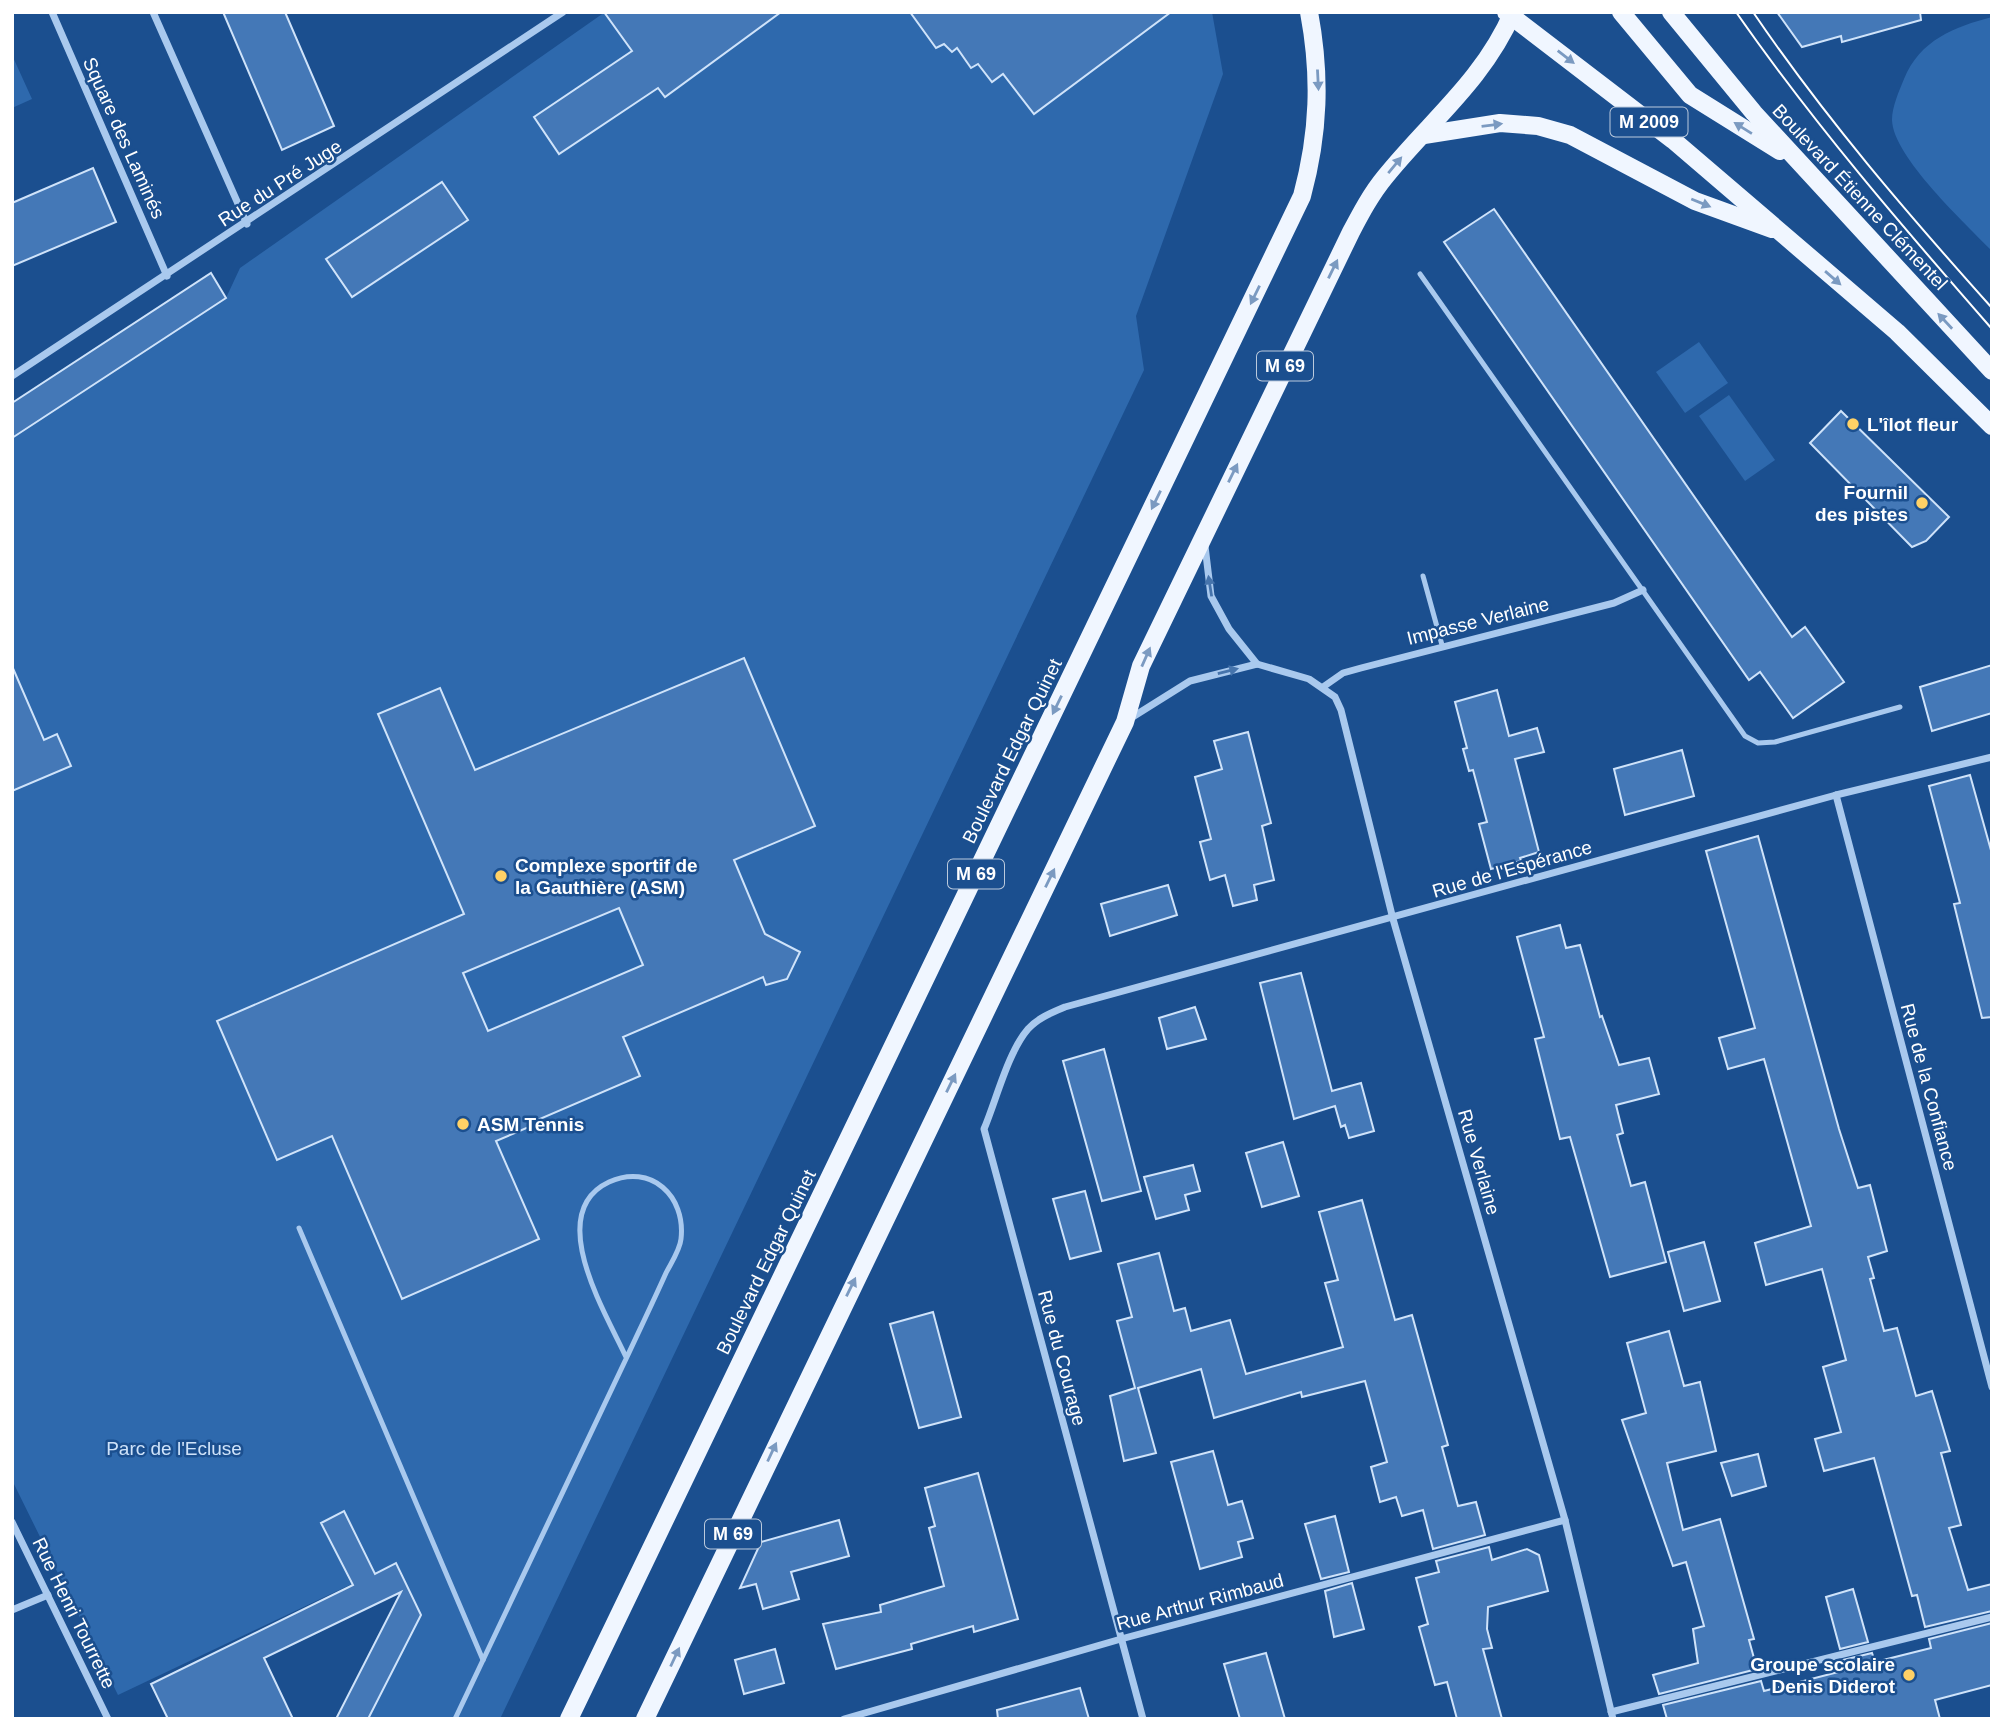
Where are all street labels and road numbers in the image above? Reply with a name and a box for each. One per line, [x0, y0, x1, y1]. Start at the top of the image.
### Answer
street label: Square des Laminés [79, 54, 169, 222]
street label: Boulevard Étienne Clémentel [1768, 100, 1952, 294]
road number: M 2009 [1610, 107, 1688, 136]
street label: Rue du Pré Juge [214, 135, 346, 231]
road number: M 69 [1257, 352, 1313, 380]
street label: Impasse Verlaine [1405, 593, 1551, 649]
street label: Boulevard Edgar Quinet [958, 655, 1066, 847]
street label: Rue de l'Espérance [1430, 836, 1594, 902]
road number: M 69 [948, 860, 1004, 888]
street label: Rue de la Confiance [1897, 1001, 1961, 1173]
street label: Rue Verlaine [1454, 1107, 1504, 1217]
street label: Boulevard Edgar Quinet [712, 1166, 820, 1358]
street label: Rue du Courage [1034, 1288, 1090, 1428]
road number: M 69 [705, 1520, 761, 1548]
street label: Rue Henri Tourrette [28, 1534, 120, 1692]
street label: Rue Arthur Rimbaud [1114, 1570, 1286, 1634]

